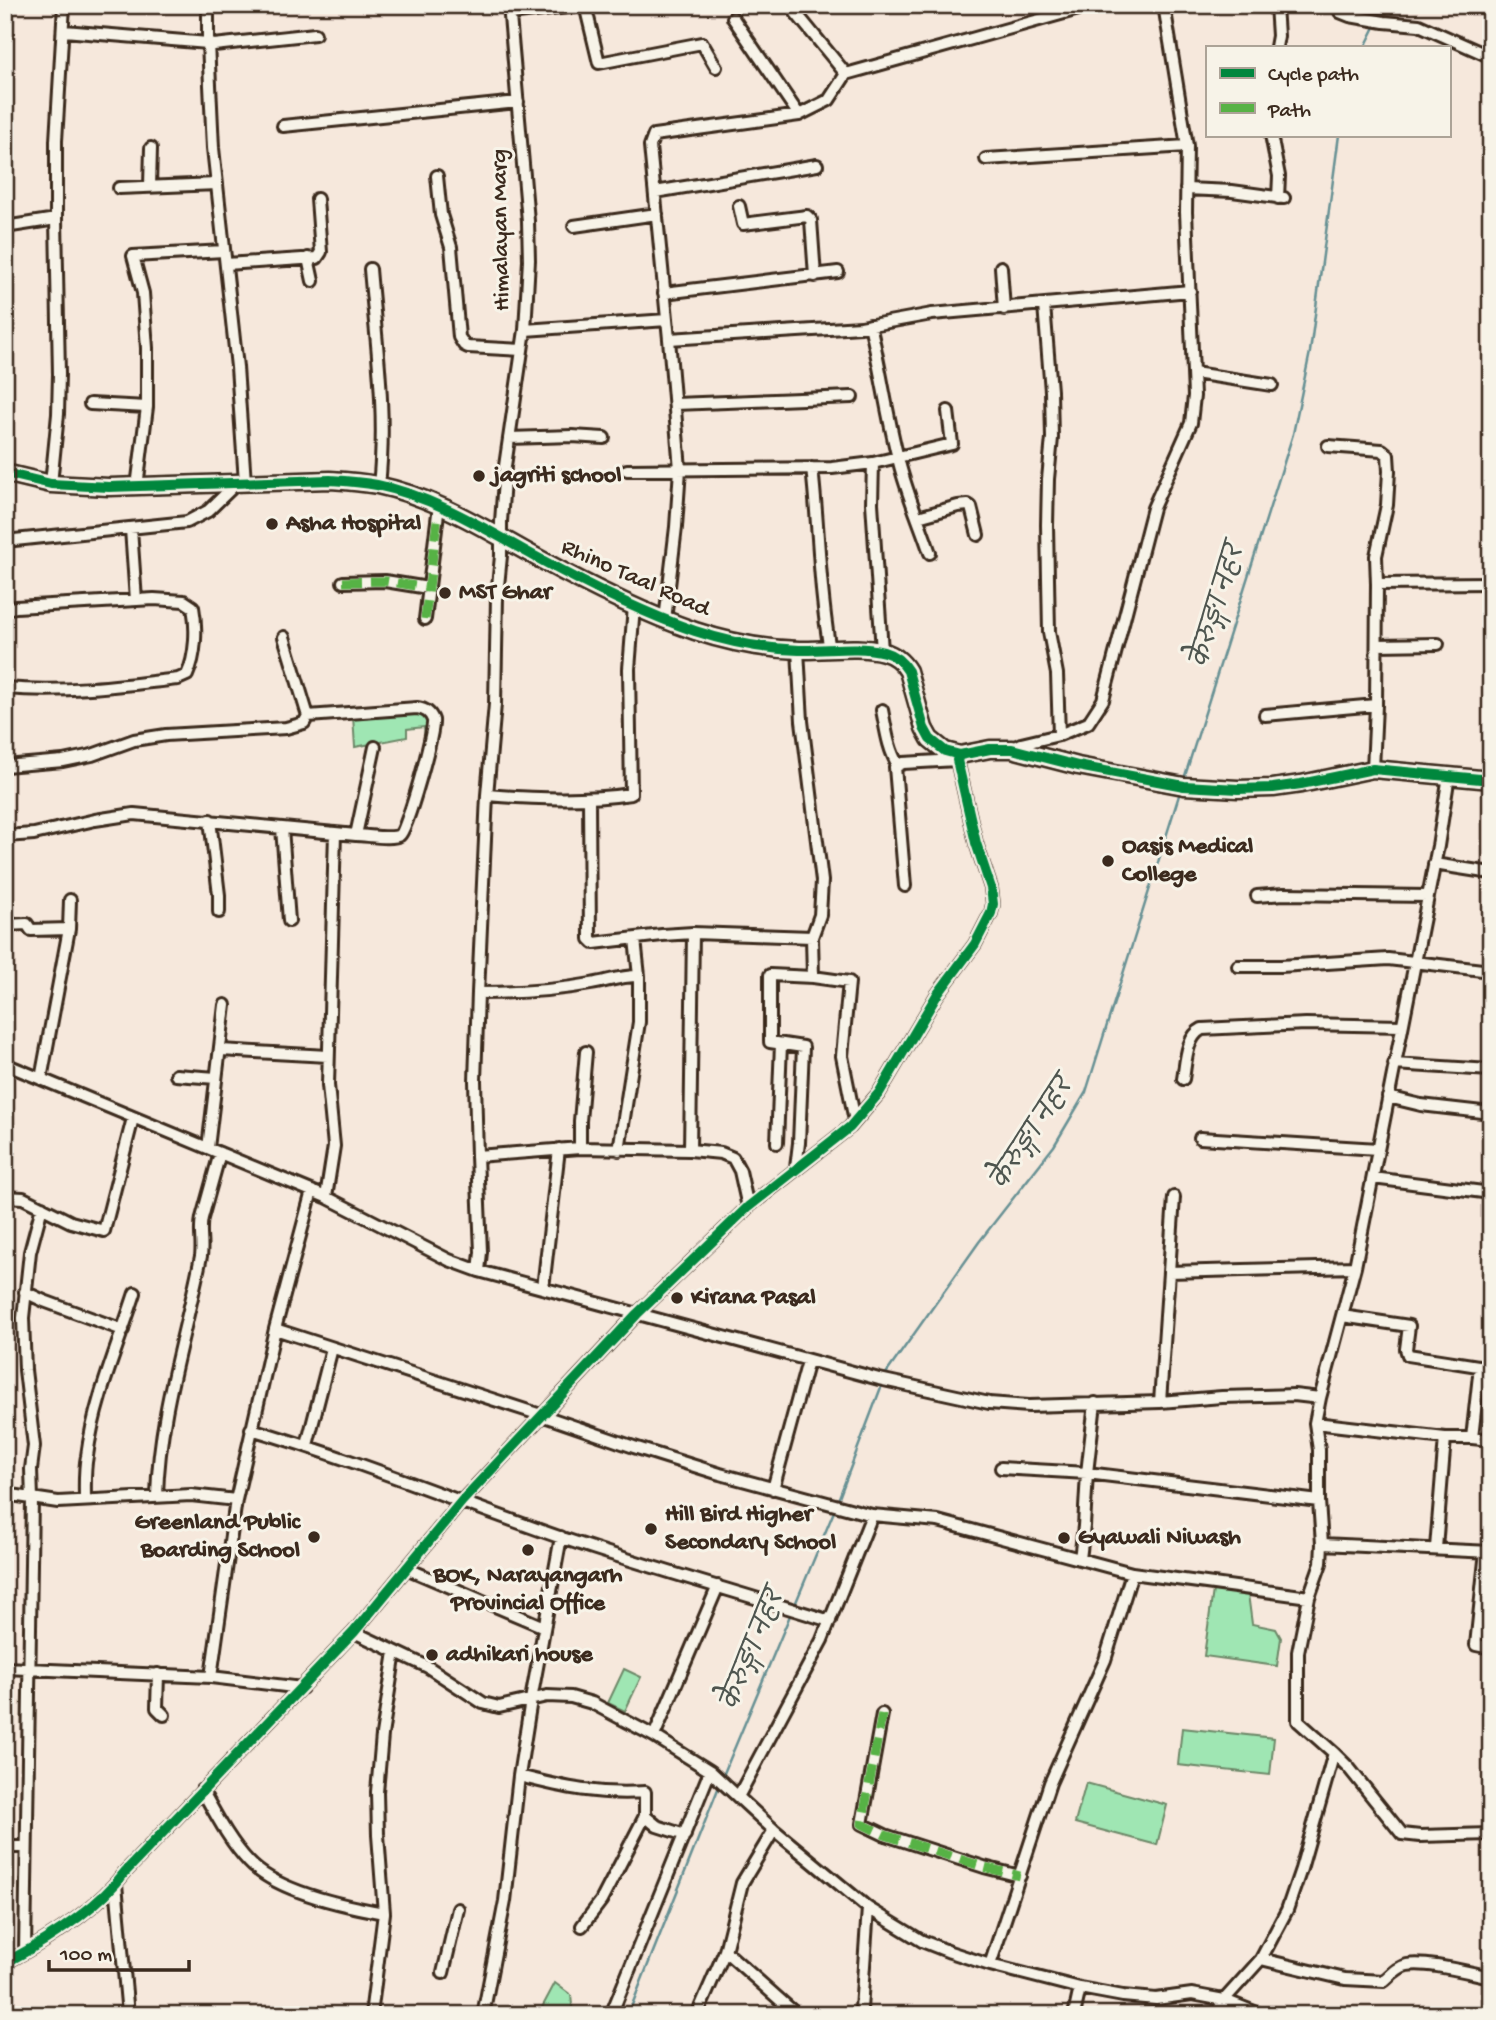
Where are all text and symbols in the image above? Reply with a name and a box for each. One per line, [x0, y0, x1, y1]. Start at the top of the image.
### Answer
legend [1206, 46, 1450, 136]
text: Cycle path [1268, 64, 1359, 89]
text: Path [1267, 100, 1311, 125]
street label: Himalayan Marg [486, 149, 518, 311]
place label: jagriti school [489, 462, 621, 491]
marker: jagriti school [471, 468, 487, 484]
place label: Asha Hospital [285, 510, 421, 539]
marker: Asha Hospital [264, 516, 280, 532]
water label: केेरुङ्गा नहर [1176, 532, 1255, 672]
street label: Rhino Taal Road [556, 533, 716, 625]
place label: MST Ghar [459, 579, 554, 608]
marker: MST Ghar [437, 585, 453, 601]
place label: Oasis Medical College [1122, 833, 1253, 890]
marker: Oasis Medical College [1100, 853, 1116, 869]
water label: केेरुङ्गा नहर [977, 1062, 1085, 1197]
place label: Kirana Pasal [690, 1284, 816, 1313]
marker: Kirana Pasal [669, 1290, 685, 1306]
place label: Hill Bird Higher Secondary School [665, 1501, 836, 1558]
place label: Greenland Public Boarding School [135, 1509, 302, 1566]
marker: Hill Bird Higher Secondary School [643, 1521, 659, 1537]
place label: Gyawali Niwash [1078, 1524, 1241, 1553]
marker: Greenland Public Boarding School [306, 1529, 322, 1545]
marker: Gyawali Niwash [1056, 1530, 1072, 1546]
marker: BOK, Narayangarh Provincial Office [520, 1542, 536, 1558]
place label: BOK, Narayangarh Provincial Office [433, 1562, 623, 1619]
water label: केेरुङ्गा नहर [707, 1576, 796, 1716]
place label: adhikari house [445, 1641, 594, 1670]
marker: adhikari house [424, 1647, 440, 1663]
scale bar [49, 1929, 189, 1973]
text: 100 m [59, 1944, 112, 1969]

